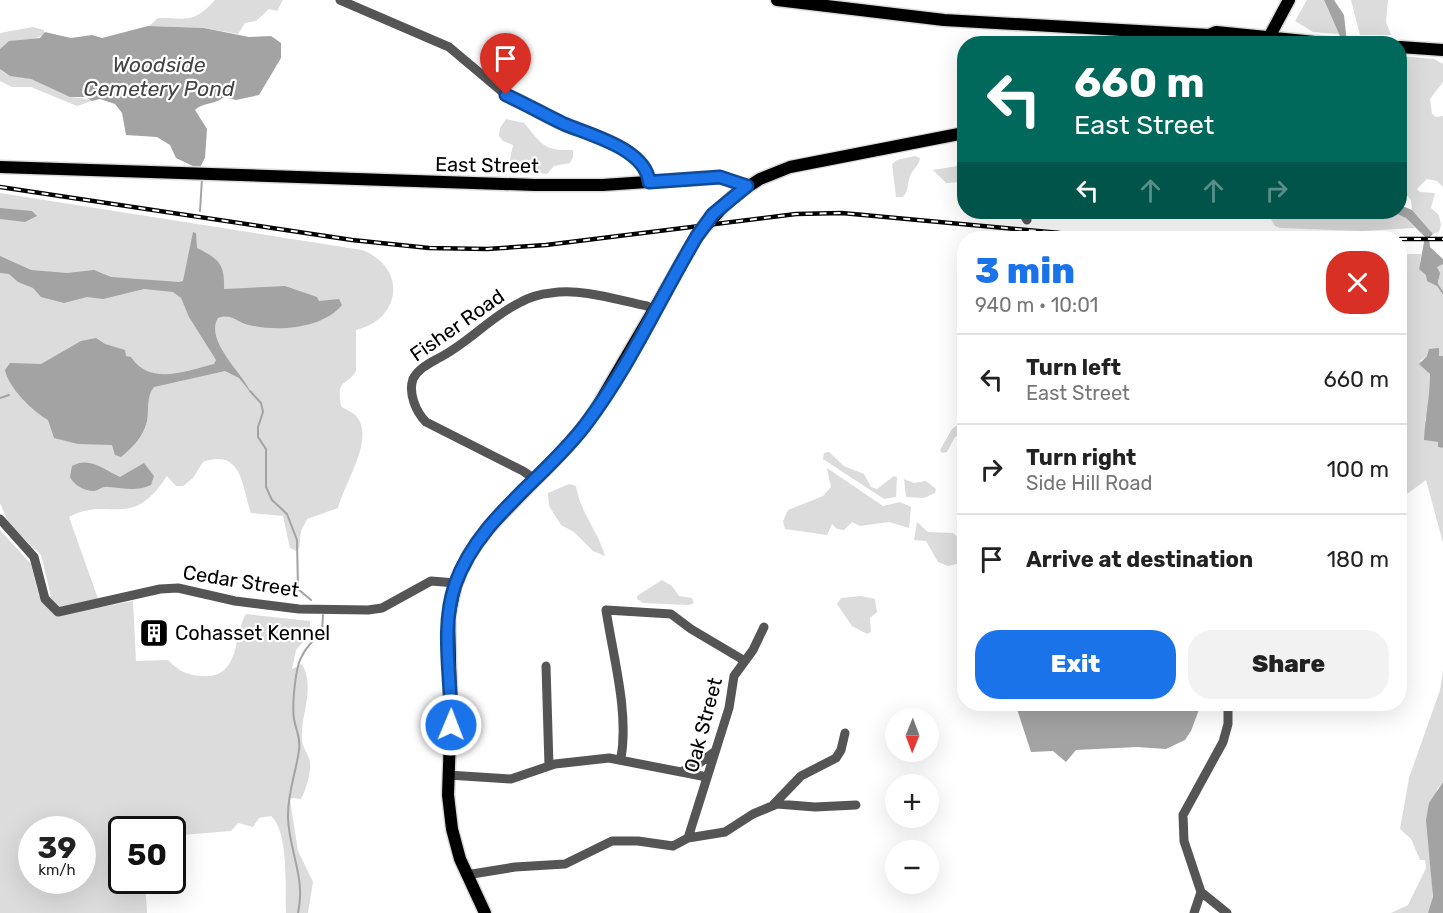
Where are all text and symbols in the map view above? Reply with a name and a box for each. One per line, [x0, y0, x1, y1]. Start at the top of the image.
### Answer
pin [480, 33, 531, 95]
icon: arrive [489, 42, 522, 75]
water label: Woodside Cemetery Pond [84, 52, 235, 101]
text: 660 m [1074, 58, 1205, 108]
icon: left [975, 60, 1053, 138]
text: East Street [1074, 109, 1214, 141]
street label: East Street [435, 152, 539, 178]
icon: left [1071, 174, 1104, 207]
icon: ahead [1134, 174, 1167, 207]
icon: ahead [1197, 174, 1230, 207]
icon: right [1260, 174, 1293, 207]
text: 3 min [975, 249, 1075, 292]
button: close [1326, 251, 1389, 314]
street label: Fisher Road [405, 284, 509, 366]
text: 940 m · 10:01 [975, 293, 1098, 317]
text: Turn left [1026, 354, 1121, 381]
icon: left [975, 363, 1008, 396]
text: 660 m [1324, 366, 1389, 393]
text: East Street [1026, 381, 1130, 405]
text: Turn right [1026, 444, 1136, 471]
icon: right [975, 453, 1008, 486]
text: 100 m [1327, 456, 1389, 483]
text: Side Hill Road [1026, 471, 1152, 495]
icon: arrive [975, 543, 1008, 576]
text: Arrive at destination [1026, 546, 1253, 573]
text: 180 m [1327, 546, 1389, 573]
street label: Cedar Street [181, 560, 301, 602]
building icon: Cohasset Kennel [138, 617, 170, 649]
place label: Cohasset Kennel [175, 621, 330, 645]
button: Exit [975, 630, 1176, 699]
button: Share [1188, 630, 1389, 699]
street label: Oak Street [679, 675, 727, 775]
position arrow [419, 693, 483, 757]
north arrow [885, 708, 939, 762]
map controls [885, 708, 939, 894]
button: + [885, 774, 939, 828]
speed limit sign: 50 [108, 816, 186, 894]
text: 39 [38, 830, 77, 866]
button: − [885, 840, 939, 894]
text: km/h [38, 861, 76, 879]

